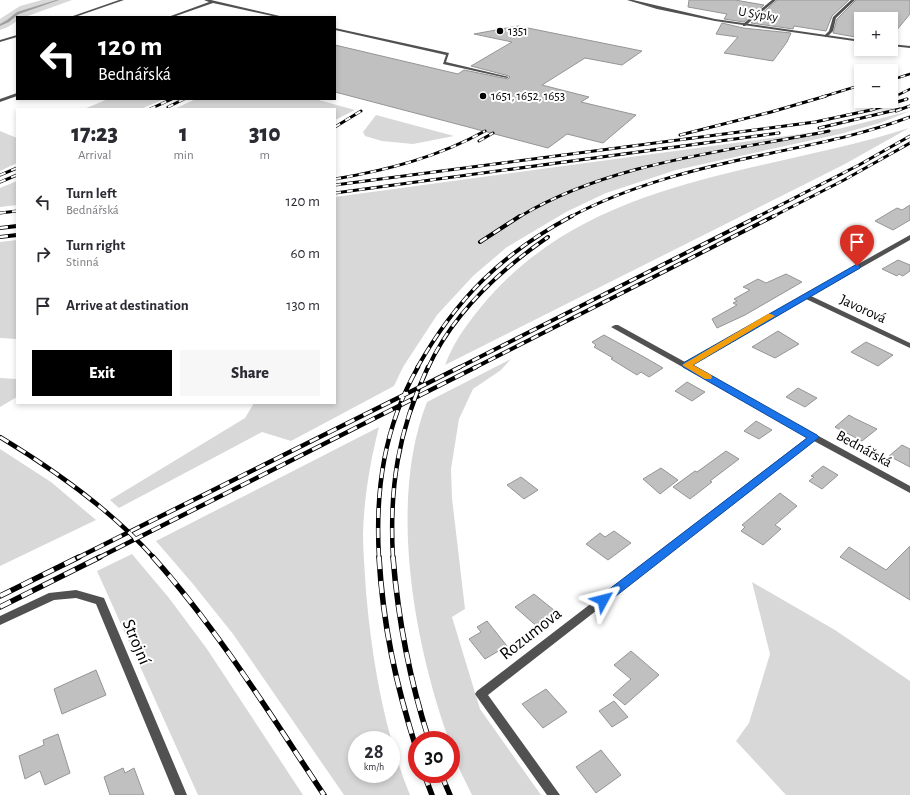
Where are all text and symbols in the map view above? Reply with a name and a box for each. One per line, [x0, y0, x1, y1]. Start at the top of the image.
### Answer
street label: U Sýpky [737, 5, 779, 25]
map controls [854, 12, 898, 108]
button: + [854, 12, 898, 56]
place label: 1351 [508, 25, 528, 38]
marker: 1351 [495, 26, 505, 36]
icon: left [32, 32, 84, 84]
text: 120 m [98, 33, 163, 61]
button: − [854, 64, 898, 108]
text: Bednářská [98, 66, 171, 84]
place label: 1651, 1652, 1653 [491, 90, 565, 103]
marker: 1651, 1652, 1653 [478, 91, 488, 101]
text: 17:23 [71, 122, 118, 146]
text: 1 [179, 122, 188, 146]
text: 310 [249, 122, 281, 146]
text: Arrival [78, 149, 111, 162]
text: min [173, 149, 194, 162]
text: m [260, 149, 270, 162]
text: Turn left [66, 186, 117, 201]
icon: left [32, 191, 54, 213]
text: 120 m [286, 194, 320, 209]
text: Bednářská [66, 204, 119, 217]
pin [840, 225, 874, 266]
icon: arrive [846, 231, 868, 253]
text: Turn right [66, 238, 125, 253]
icon: right [32, 243, 54, 265]
text: 60 m [291, 246, 320, 261]
text: Stinná [66, 256, 99, 269]
street label: Javorová [837, 292, 889, 326]
icon: arrive [32, 295, 54, 317]
text: Arrive at destination [66, 298, 189, 313]
text: 130 m [286, 298, 320, 313]
button: Exit [32, 350, 172, 396]
button: Share [180, 350, 320, 396]
street label: Bednářská [834, 428, 894, 470]
position arrow [582, 579, 624, 621]
street label: Rozumova [497, 604, 565, 664]
street label: Strojní [118, 617, 154, 668]
speed limit sign: 30 [408, 731, 460, 783]
text: 28 [364, 742, 384, 762]
text: km/h [364, 762, 384, 772]

